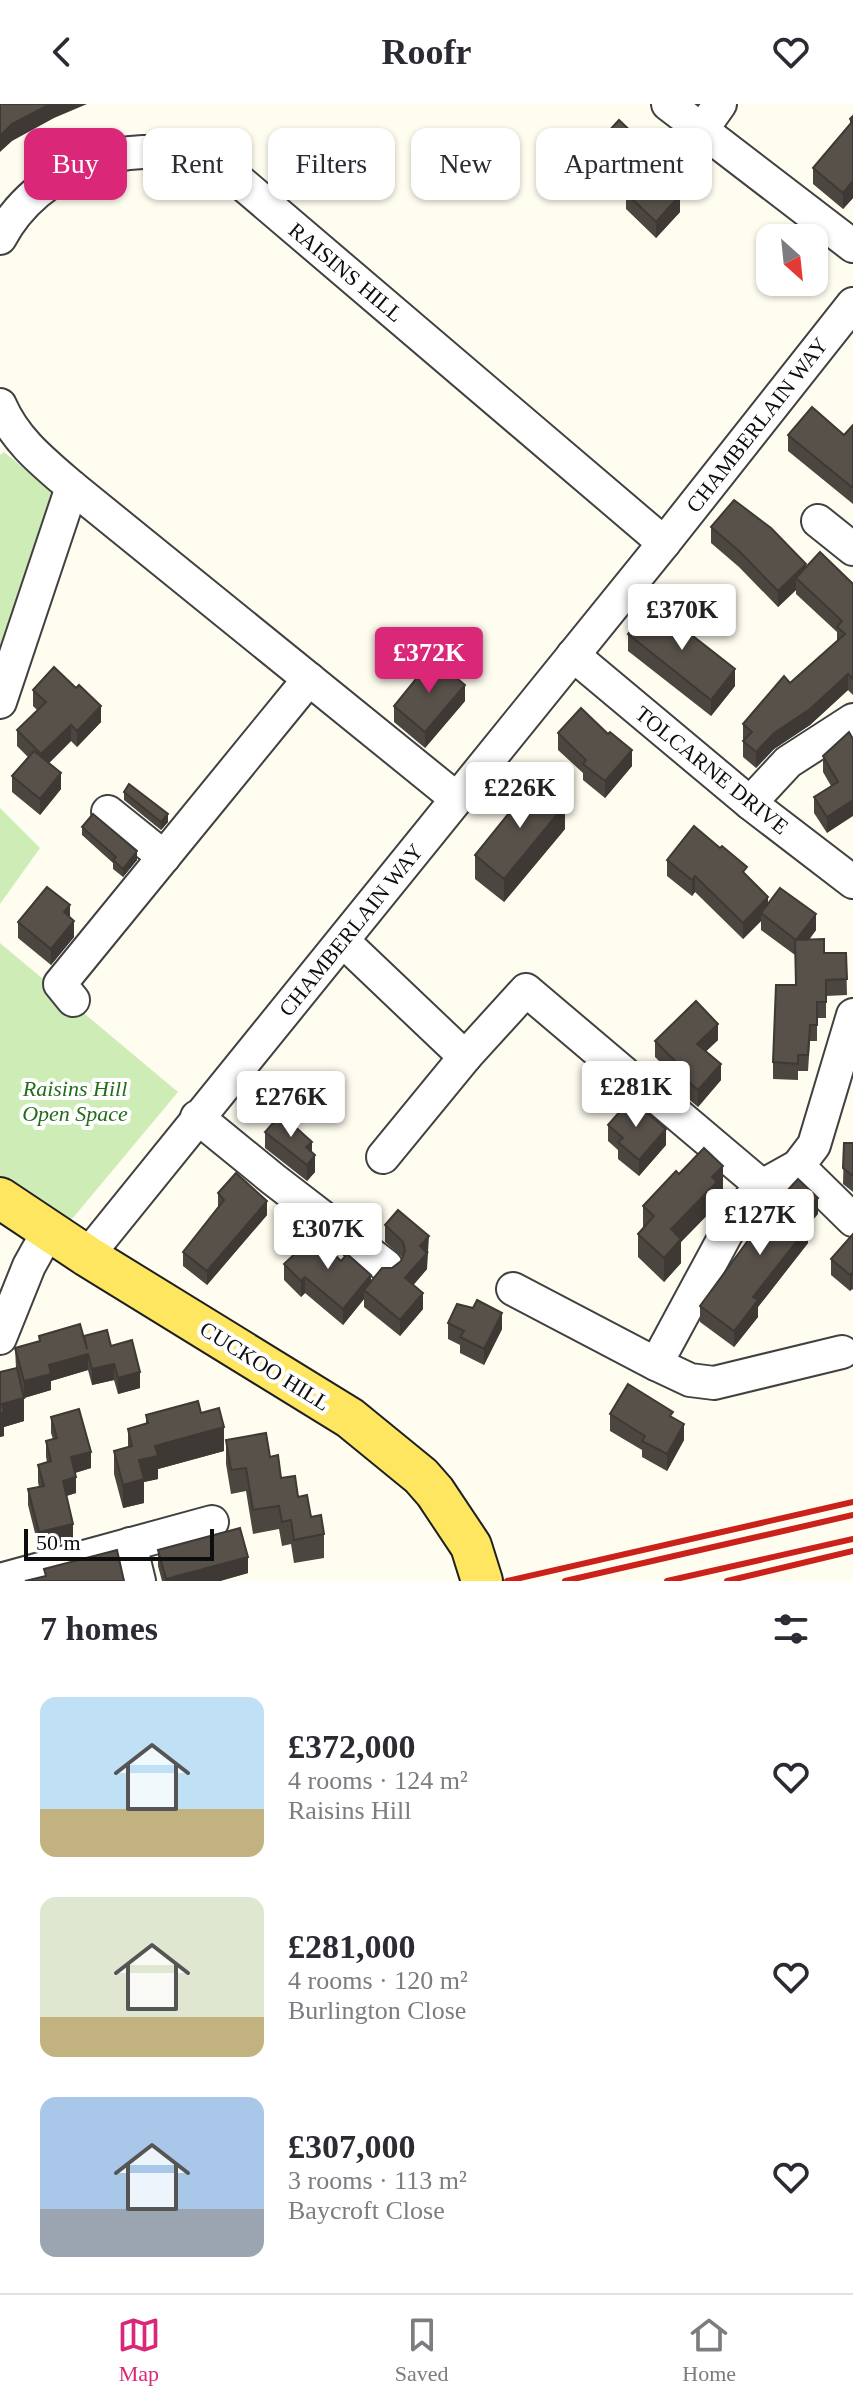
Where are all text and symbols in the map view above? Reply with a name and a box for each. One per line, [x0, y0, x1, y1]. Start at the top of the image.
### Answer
icon: back [40, 30, 84, 74]
icon: heart [769, 30, 813, 74]
text: Roofr [382, 32, 471, 72]
chip: Buy [24, 128, 127, 200]
chip: Rent [143, 128, 252, 200]
chip: Filters [268, 128, 395, 200]
chip: New [411, 128, 520, 200]
chip: Apartment [536, 128, 712, 200]
street label: RAISINS HILL [284, 217, 408, 327]
north arrow [756, 224, 828, 296]
map controls [756, 224, 828, 296]
street label: CHAMBERLAIN WAY [681, 333, 833, 517]
pin: £370K [626, 584, 738, 652]
text: £370K [646, 595, 718, 624]
pin: £372K [373, 627, 485, 695]
text: £372K [393, 638, 465, 667]
street label: TOLCARNE DRIVE [630, 701, 794, 839]
pin: £226K [464, 762, 576, 830]
text: £226K [484, 773, 556, 802]
street label: CHAMBERLAIN WAY [274, 839, 428, 1021]
pin: £281K [580, 1061, 692, 1129]
pin: £276K [235, 1071, 347, 1139]
text: £281K [600, 1072, 672, 1101]
park label: Raisins Hill Open Space [22, 1076, 128, 1126]
text: £276K [255, 1082, 327, 1111]
pin: £127K [704, 1189, 816, 1257]
text: £127K [724, 1200, 796, 1229]
pin: £307K [272, 1203, 384, 1271]
text: £307K [292, 1214, 364, 1243]
street label: CUCKOO HILL [195, 1316, 335, 1416]
scale bar [24, 1525, 214, 1561]
text: 50 m [36, 1530, 81, 1555]
icon: filters [769, 1607, 813, 1651]
text: 7 homes [40, 1610, 158, 1647]
text: £372,000 [288, 1728, 416, 1765]
icon: home [104, 1729, 200, 1825]
icon: heart [769, 1755, 813, 1799]
text: 4 rooms · 124 m² [288, 1766, 468, 1795]
text: Raisins Hill [288, 1796, 412, 1825]
text: £281,000 [288, 1928, 416, 1965]
icon: home [104, 1929, 200, 2025]
icon: heart [769, 1955, 813, 1999]
text: 4 rooms · 120 m² [288, 1966, 468, 1995]
text: Burlington Close [288, 1996, 466, 2025]
text: £307,000 [288, 2128, 416, 2165]
icon: home [104, 2129, 200, 2225]
icon: heart [769, 2155, 813, 2199]
text: 3 rooms · 113 m² [288, 2166, 467, 2195]
text: Baycroft Close [288, 2196, 445, 2225]
tab: Map [117, 2313, 161, 2387]
tab: Saved [395, 2313, 448, 2387]
tab: Home [682, 2313, 736, 2387]

